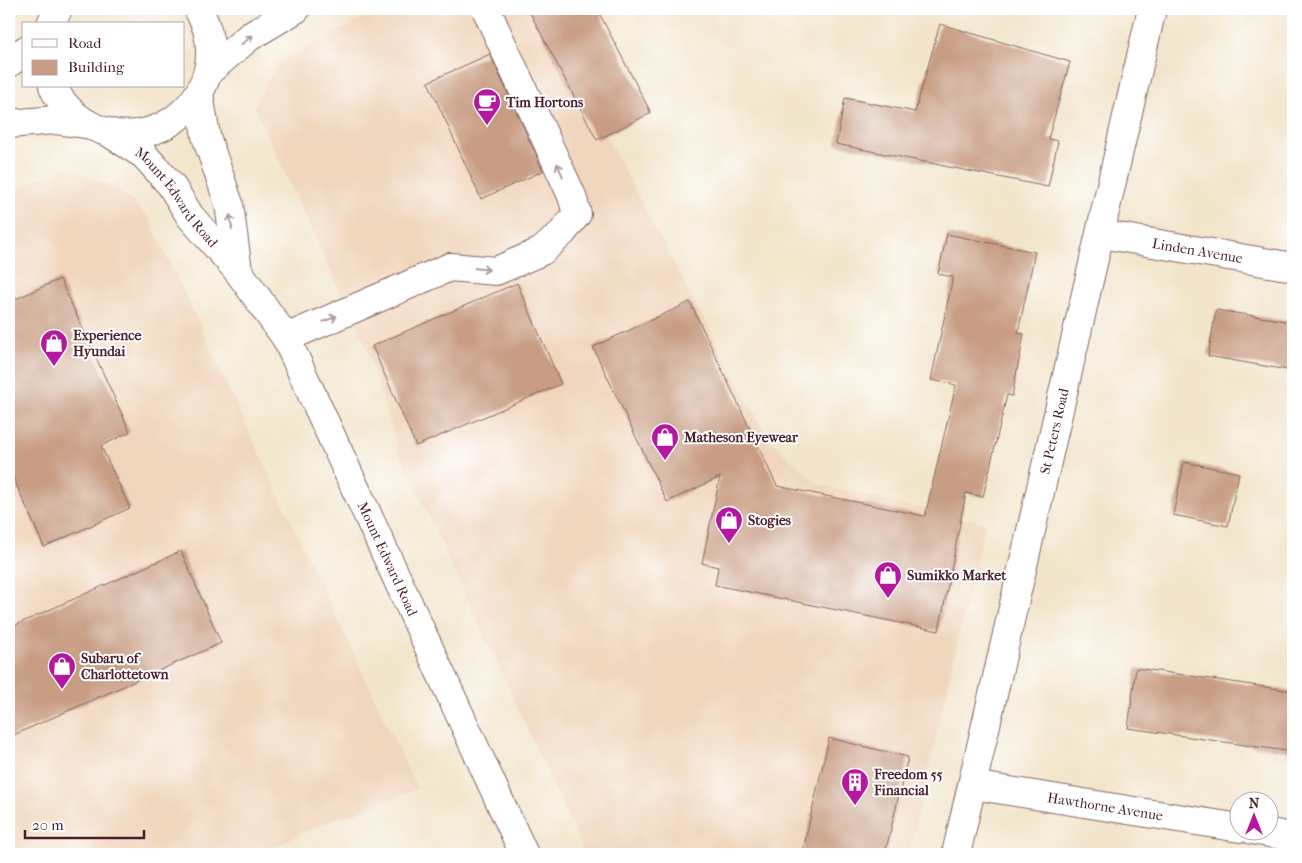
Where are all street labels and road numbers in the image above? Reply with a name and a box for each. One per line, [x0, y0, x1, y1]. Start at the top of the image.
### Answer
street label: Mount Edward Road [132, 144, 222, 251]
street label: Linden Avenue [1151, 235, 1244, 267]
street label: St Peters Road [1036, 386, 1073, 476]
street label: Mount Edward Road [354, 499, 421, 619]
street label: Hawthorne Avenue [1046, 789, 1164, 825]

